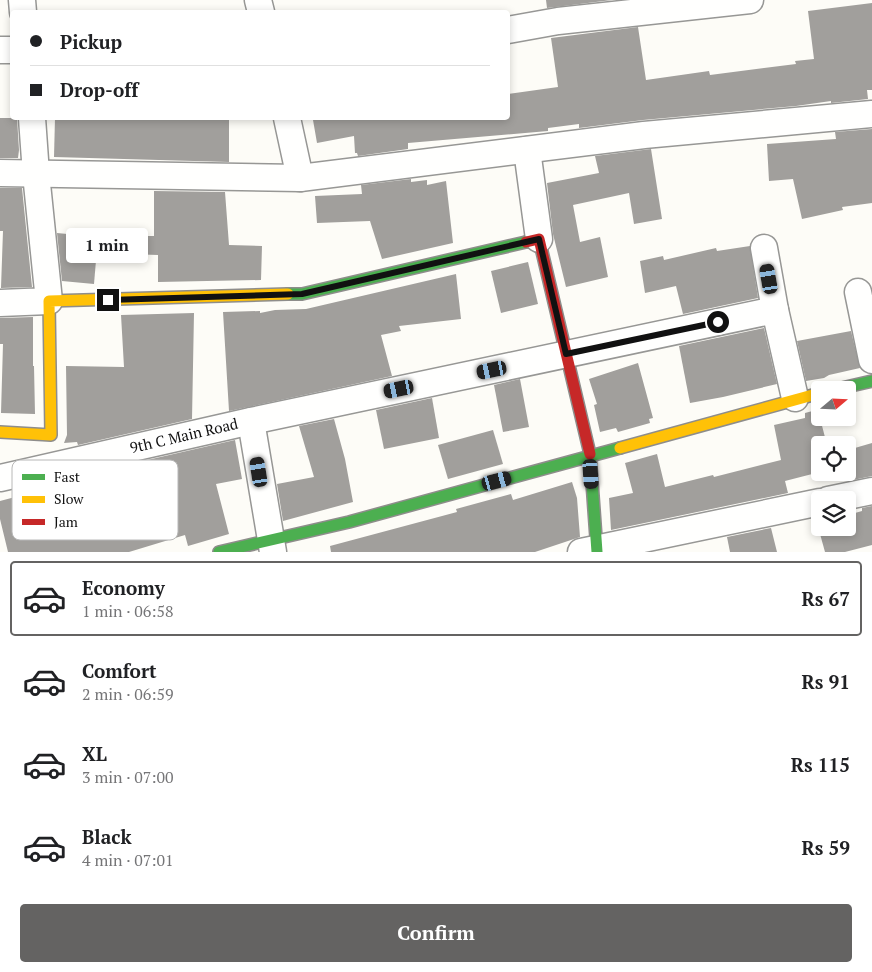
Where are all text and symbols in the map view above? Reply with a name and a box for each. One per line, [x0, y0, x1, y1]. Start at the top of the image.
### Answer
text: Pickup [60, 29, 122, 54]
text: Drop-off [60, 77, 138, 102]
callout: 1 min [67, 228, 149, 262]
text: 1 min [85, 234, 129, 256]
car [759, 263, 778, 295]
route end [97, 289, 119, 311]
route start [707, 311, 729, 333]
car [475, 360, 508, 380]
car [382, 379, 415, 399]
north arrow [811, 381, 856, 426]
map controls [811, 381, 856, 536]
street label: 9th C Main Road [128, 413, 240, 457]
button: locate [811, 436, 856, 481]
car [249, 456, 268, 488]
car [582, 459, 599, 489]
legend [12, 460, 178, 540]
text: Fast [54, 467, 81, 486]
car [480, 470, 513, 492]
text: Slow [54, 489, 84, 508]
button: layers [811, 491, 856, 536]
text: Jam [54, 512, 78, 531]
text: Economy [82, 575, 165, 600]
icon: car [22, 576, 67, 621]
text: Rs 67 [802, 586, 850, 611]
text: 1 min · 06:58 [82, 600, 174, 622]
text: Comfort [82, 658, 157, 683]
icon: car [22, 659, 67, 704]
text: Rs 91 [802, 669, 850, 694]
text: 2 min · 06:59 [82, 683, 174, 705]
text: XL [82, 741, 107, 766]
icon: car [22, 742, 67, 787]
text: Rs 115 [791, 752, 850, 777]
text: 3 min · 07:00 [82, 766, 174, 788]
text: Black [82, 824, 132, 849]
icon: car [22, 825, 67, 870]
text: Rs 59 [802, 835, 850, 860]
text: 4 min · 07:01 [82, 849, 174, 871]
button: Confirm [20, 904, 852, 962]

